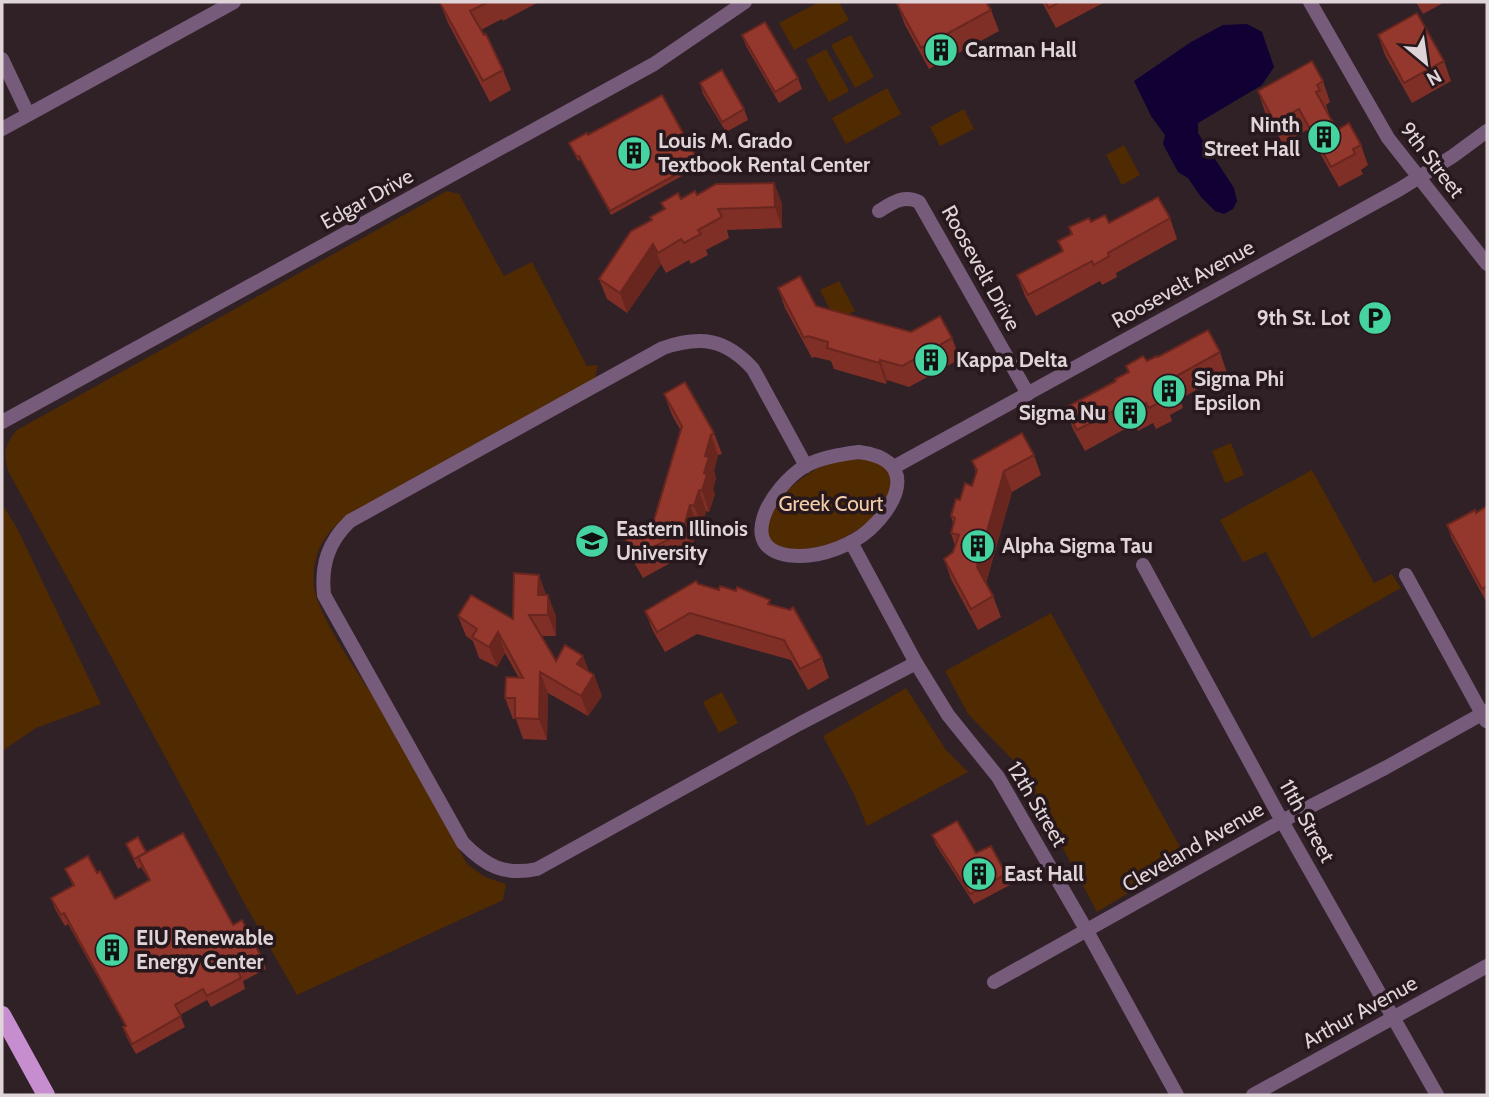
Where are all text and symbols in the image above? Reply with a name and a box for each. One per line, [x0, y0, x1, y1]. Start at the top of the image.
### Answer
north arrow [1391, 28, 1461, 98]
building icon: Carman Hall [922, 31, 960, 69]
place label: Carman Hall [965, 37, 1077, 62]
text: N [1423, 64, 1445, 91]
place label: Ninth Street Hall [1204, 112, 1300, 161]
street label: 9th Street [1395, 117, 1470, 202]
building icon: Ninth Street Hall [1305, 118, 1343, 156]
place label: Louis M. Grado Textbook Rental Center [658, 128, 870, 177]
building icon: Louis M. Grado Textbook Rental Center [615, 134, 653, 172]
street label: Edgar Drive [316, 163, 418, 234]
street label: Roosevelt Drive [937, 201, 1026, 335]
street label: Roosevelt Avenue [1107, 234, 1259, 333]
parking icon: 9th St. Lot [1356, 299, 1394, 337]
place label: 9th St. Lot [1257, 305, 1350, 330]
building icon: Kappa Delta [912, 341, 950, 379]
place label: Kappa Delta [956, 347, 1068, 372]
place label: Sigma Phi Epsilon [1194, 366, 1284, 415]
building icon: Sigma Phi Epsilon [1150, 372, 1188, 410]
building icon: Sigma Nu [1111, 394, 1149, 432]
place label: Sigma Nu [1019, 400, 1106, 425]
park label: Greek Court [779, 491, 883, 516]
place label: Eastern Illinois University [616, 516, 748, 565]
school or university icon: Eastern Illinois University [573, 522, 611, 560]
building icon: Alpha Sigma Tau [959, 527, 997, 565]
place label: Alpha Sigma Tau [1002, 533, 1153, 558]
street label: 12th Street [1002, 757, 1073, 851]
street label: 11th Street [1274, 775, 1340, 867]
street label: Cleveland Avenue [1118, 796, 1268, 897]
building icon: East Hall [960, 855, 998, 893]
place label: East Hall [1004, 861, 1084, 886]
place label: EIU Renewable Energy Center [136, 925, 274, 974]
building icon: EIU Renewable Energy Center [93, 931, 131, 969]
street label: Arthur Avenue [1298, 970, 1422, 1053]

